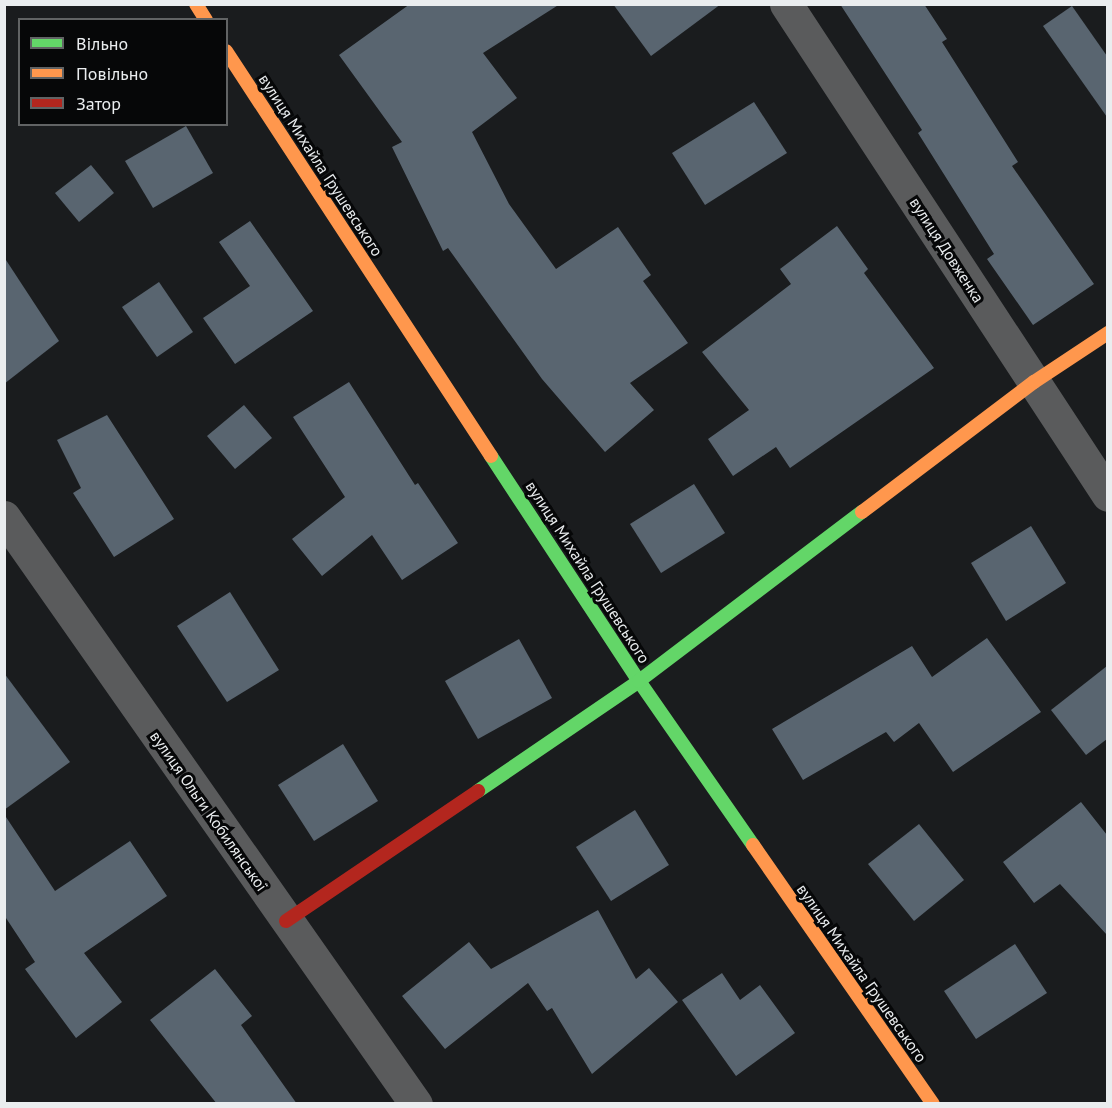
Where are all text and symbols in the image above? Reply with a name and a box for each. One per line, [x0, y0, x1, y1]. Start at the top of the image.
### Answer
legend [18, 18, 228, 126]
text: Вільно [76, 32, 128, 55]
text: Повільно [76, 62, 148, 85]
street label: вулиця Михайла Грушевського [255, 70, 387, 260]
text: Затор [76, 92, 121, 115]
street label: вулиця Довженка [906, 193, 988, 307]
street label: вулиця Михайла Грушевського [522, 477, 654, 667]
street label: вулиця Ольги Кобилянської [146, 727, 272, 895]
street label: вулиця Михайла Грушевського [793, 880, 931, 1066]

